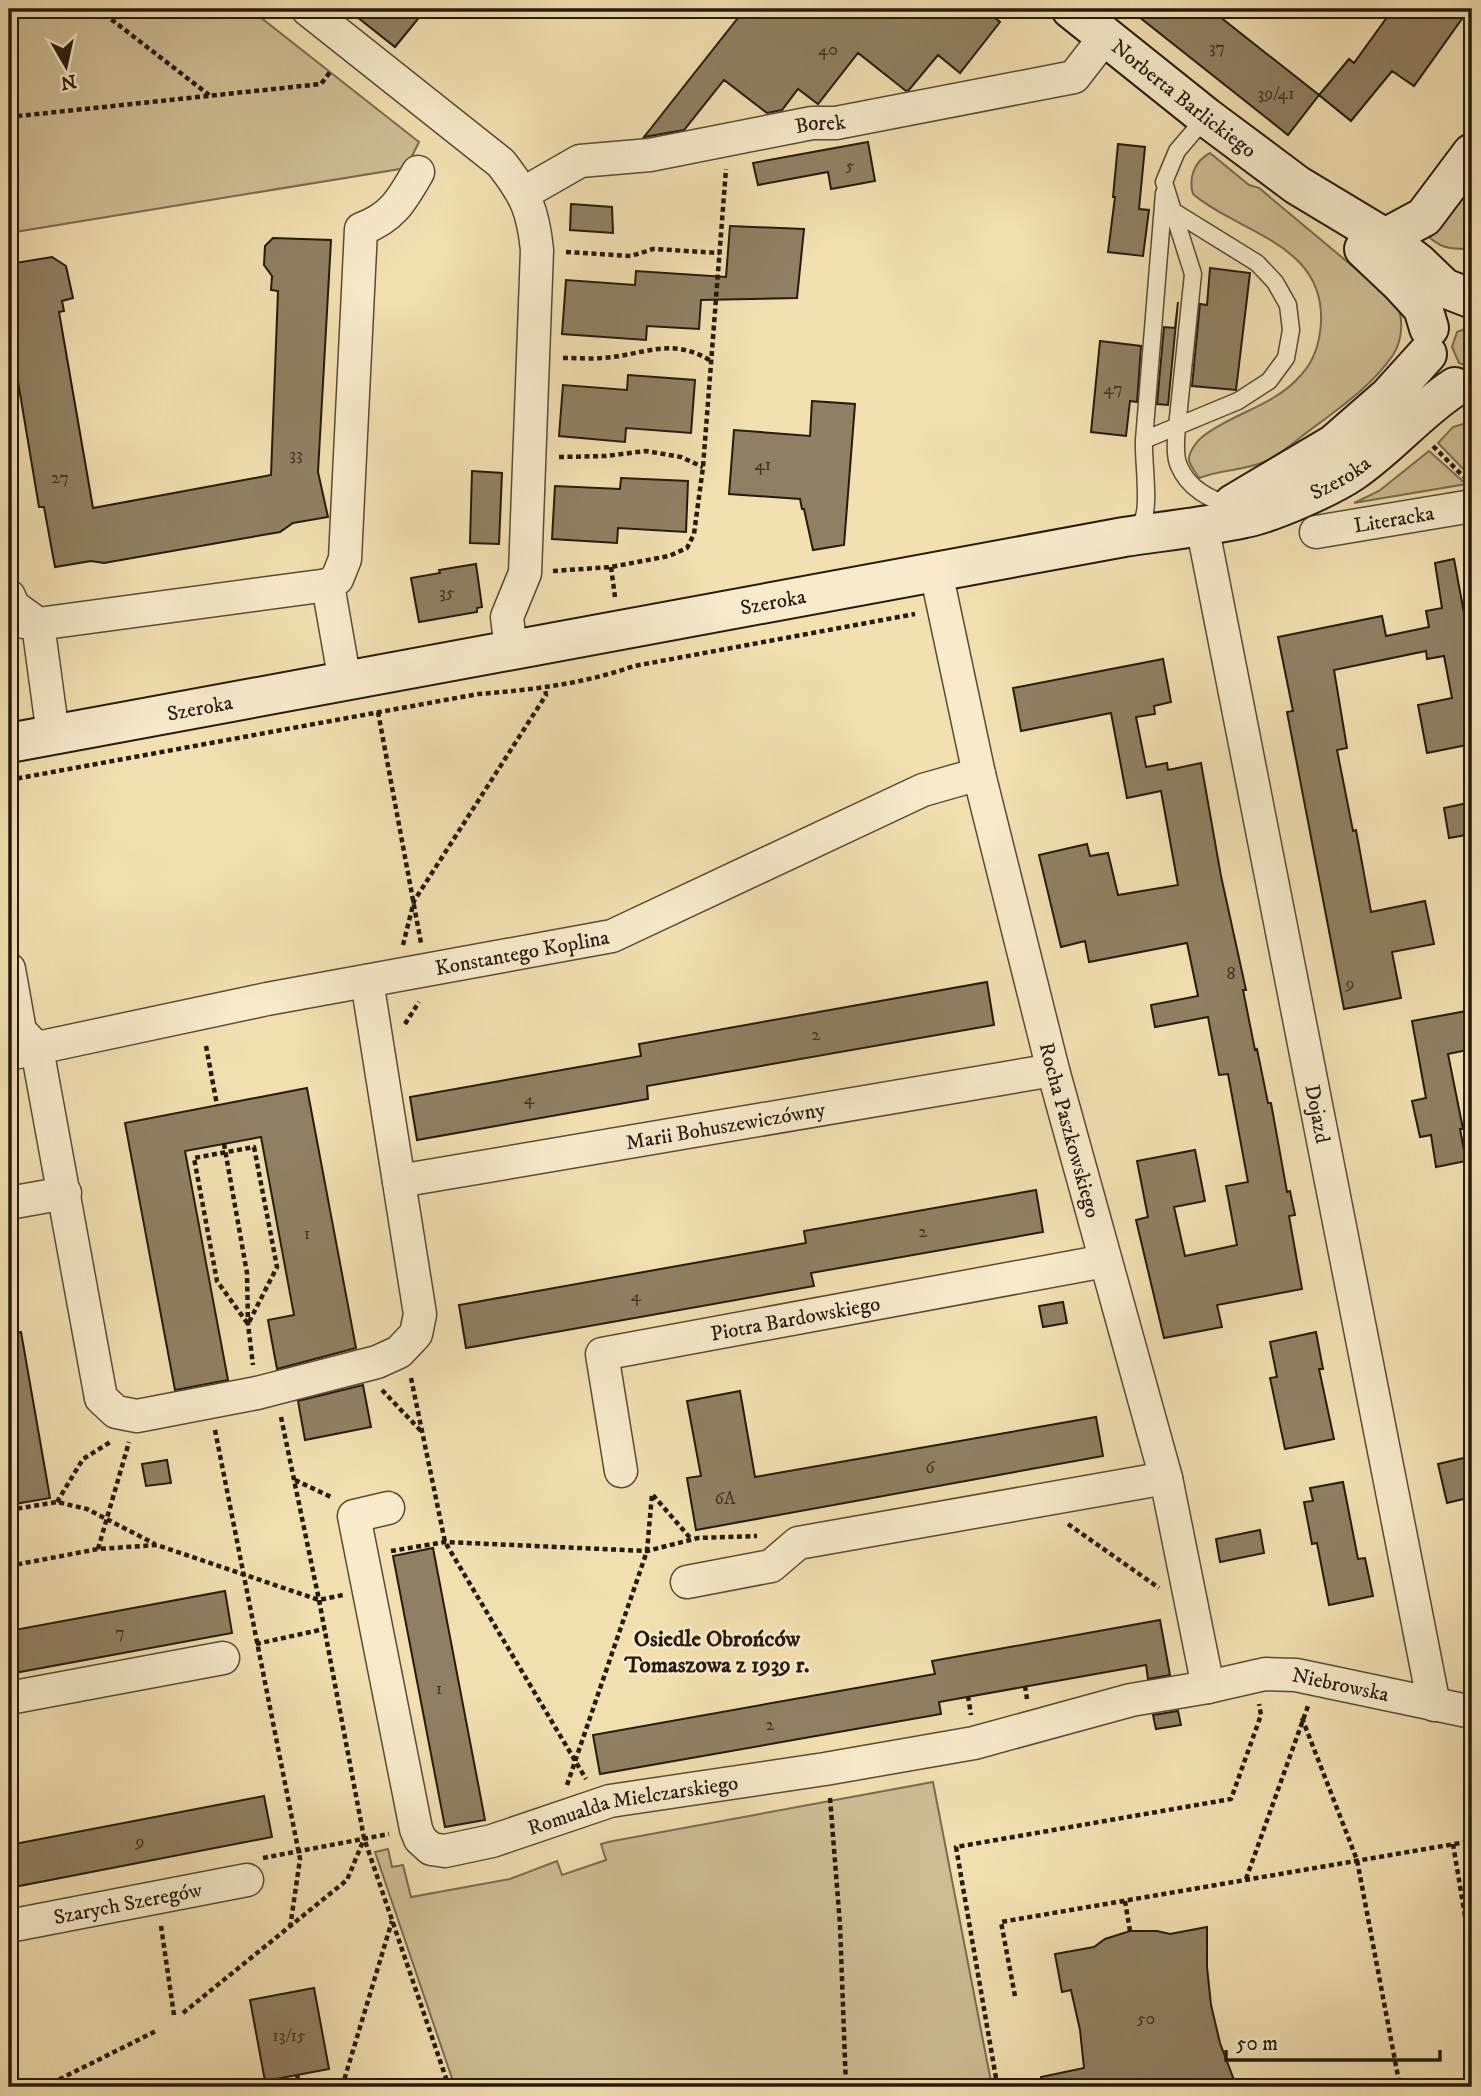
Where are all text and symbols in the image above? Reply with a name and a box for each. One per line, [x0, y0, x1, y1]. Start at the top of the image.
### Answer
north arrow [32, 32, 102, 102]
street label: Norberta Barlickiego [1106, 34, 1261, 164]
house number: 37 [1209, 37, 1225, 59]
house number: 40 [818, 39, 838, 61]
text: N [59, 69, 78, 94]
house number: 39/41 [1257, 83, 1295, 105]
street label: Borek [793, 109, 848, 140]
house number: 5 [846, 155, 855, 177]
house number: 47 [1103, 378, 1123, 400]
house number: 33 [289, 444, 303, 466]
street label: Szeroka [1306, 451, 1377, 506]
house number: 41 [755, 454, 771, 476]
house number: 27 [51, 467, 69, 489]
street label: Literacka [1352, 501, 1436, 539]
house number: 35 [439, 582, 455, 604]
street label: Szeroka [738, 584, 808, 622]
street label: Szeroka [165, 690, 235, 728]
street label: Konstantego Koplina [433, 925, 611, 982]
house number: 8 [1226, 963, 1236, 985]
house number: 9 [1345, 973, 1354, 995]
house number: 2 [812, 1024, 821, 1046]
street label: Rocha Paszkowskiego [1033, 1040, 1105, 1221]
street label: Dojazd [1298, 1082, 1335, 1146]
house number: 4 [524, 1088, 535, 1110]
street label: Marii Bohuszewiczówny [624, 1097, 828, 1156]
house number: 2 [919, 1221, 928, 1243]
house number: 1 [304, 1223, 310, 1245]
house number: 4 [631, 1285, 642, 1307]
street label: Piotra Bardowskiego [708, 1291, 882, 1348]
house number: 6 [925, 1457, 935, 1479]
house number: 6A [715, 1488, 736, 1510]
house number: 7 [115, 1622, 125, 1644]
district label: Osiedle Obrońców Tomaszowa z 1939 r. [624, 1625, 809, 1680]
street label: Niebrowska [1290, 1663, 1391, 1708]
house number: 1 [436, 1678, 442, 1700]
house number: 2 [766, 1714, 775, 1736]
street label: Romualda Mielczarskiego [524, 1770, 740, 1842]
house number: 9 [135, 1831, 144, 1853]
street label: Szarych Szeregów [52, 1877, 205, 1931]
house number: 50 [1137, 2008, 1155, 2030]
scale bar [1226, 2019, 1439, 2063]
house number: 13/15 [272, 2025, 306, 2047]
text: 50 m [1236, 2031, 1278, 2057]

